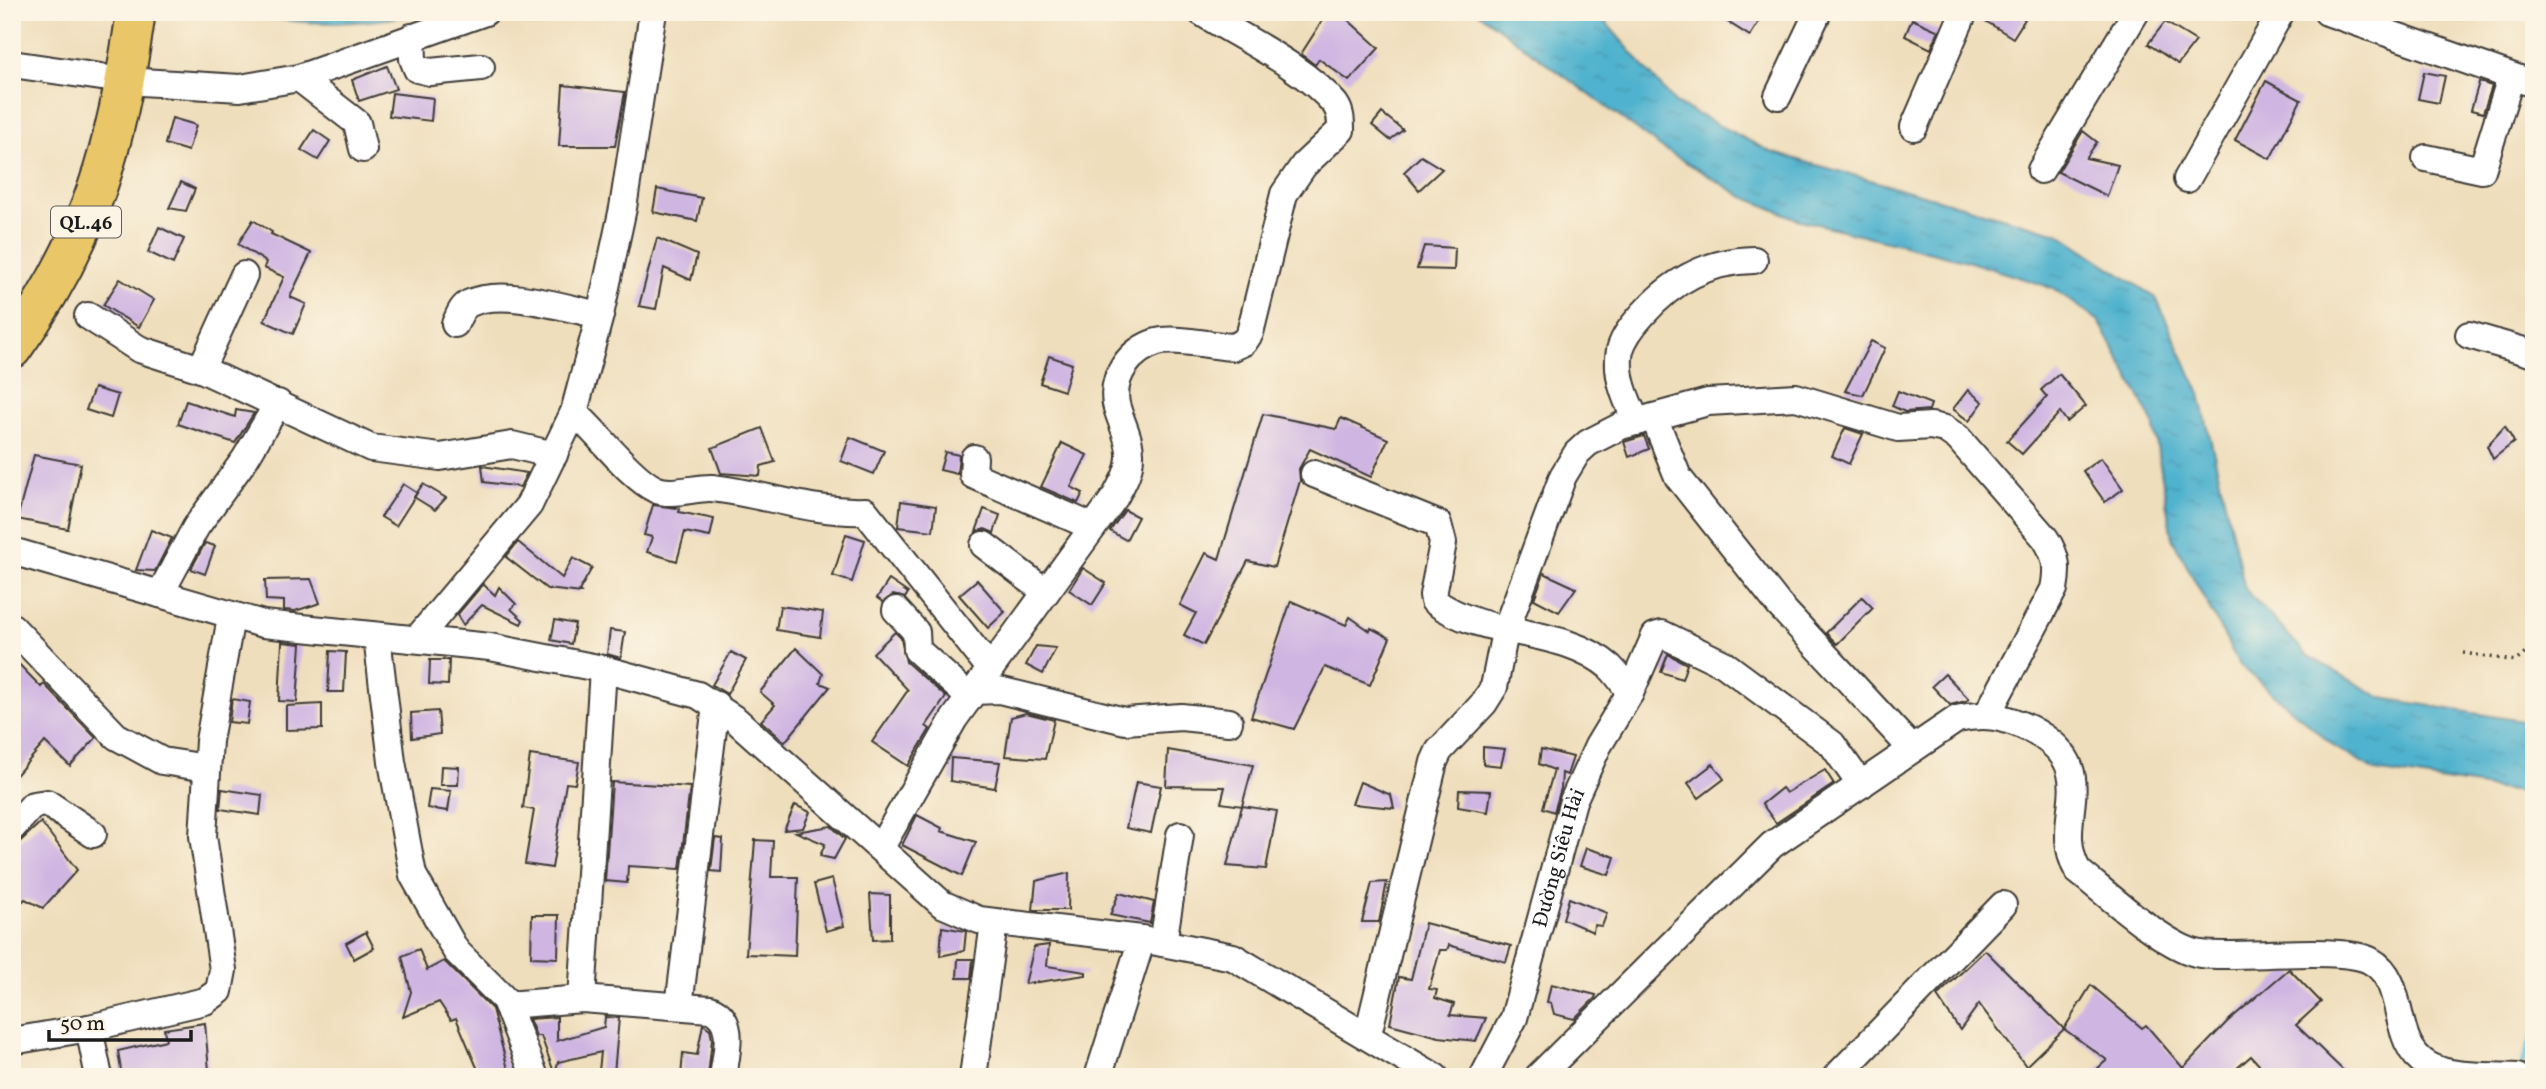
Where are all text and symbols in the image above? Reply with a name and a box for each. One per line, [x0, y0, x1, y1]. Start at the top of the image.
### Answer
road number: QL.46 [51, 206, 121, 238]
street label: Đường Siêu Hài [1526, 784, 1593, 931]
scale bar [49, 998, 191, 1042]
text: 50 m [60, 1010, 105, 1039]

